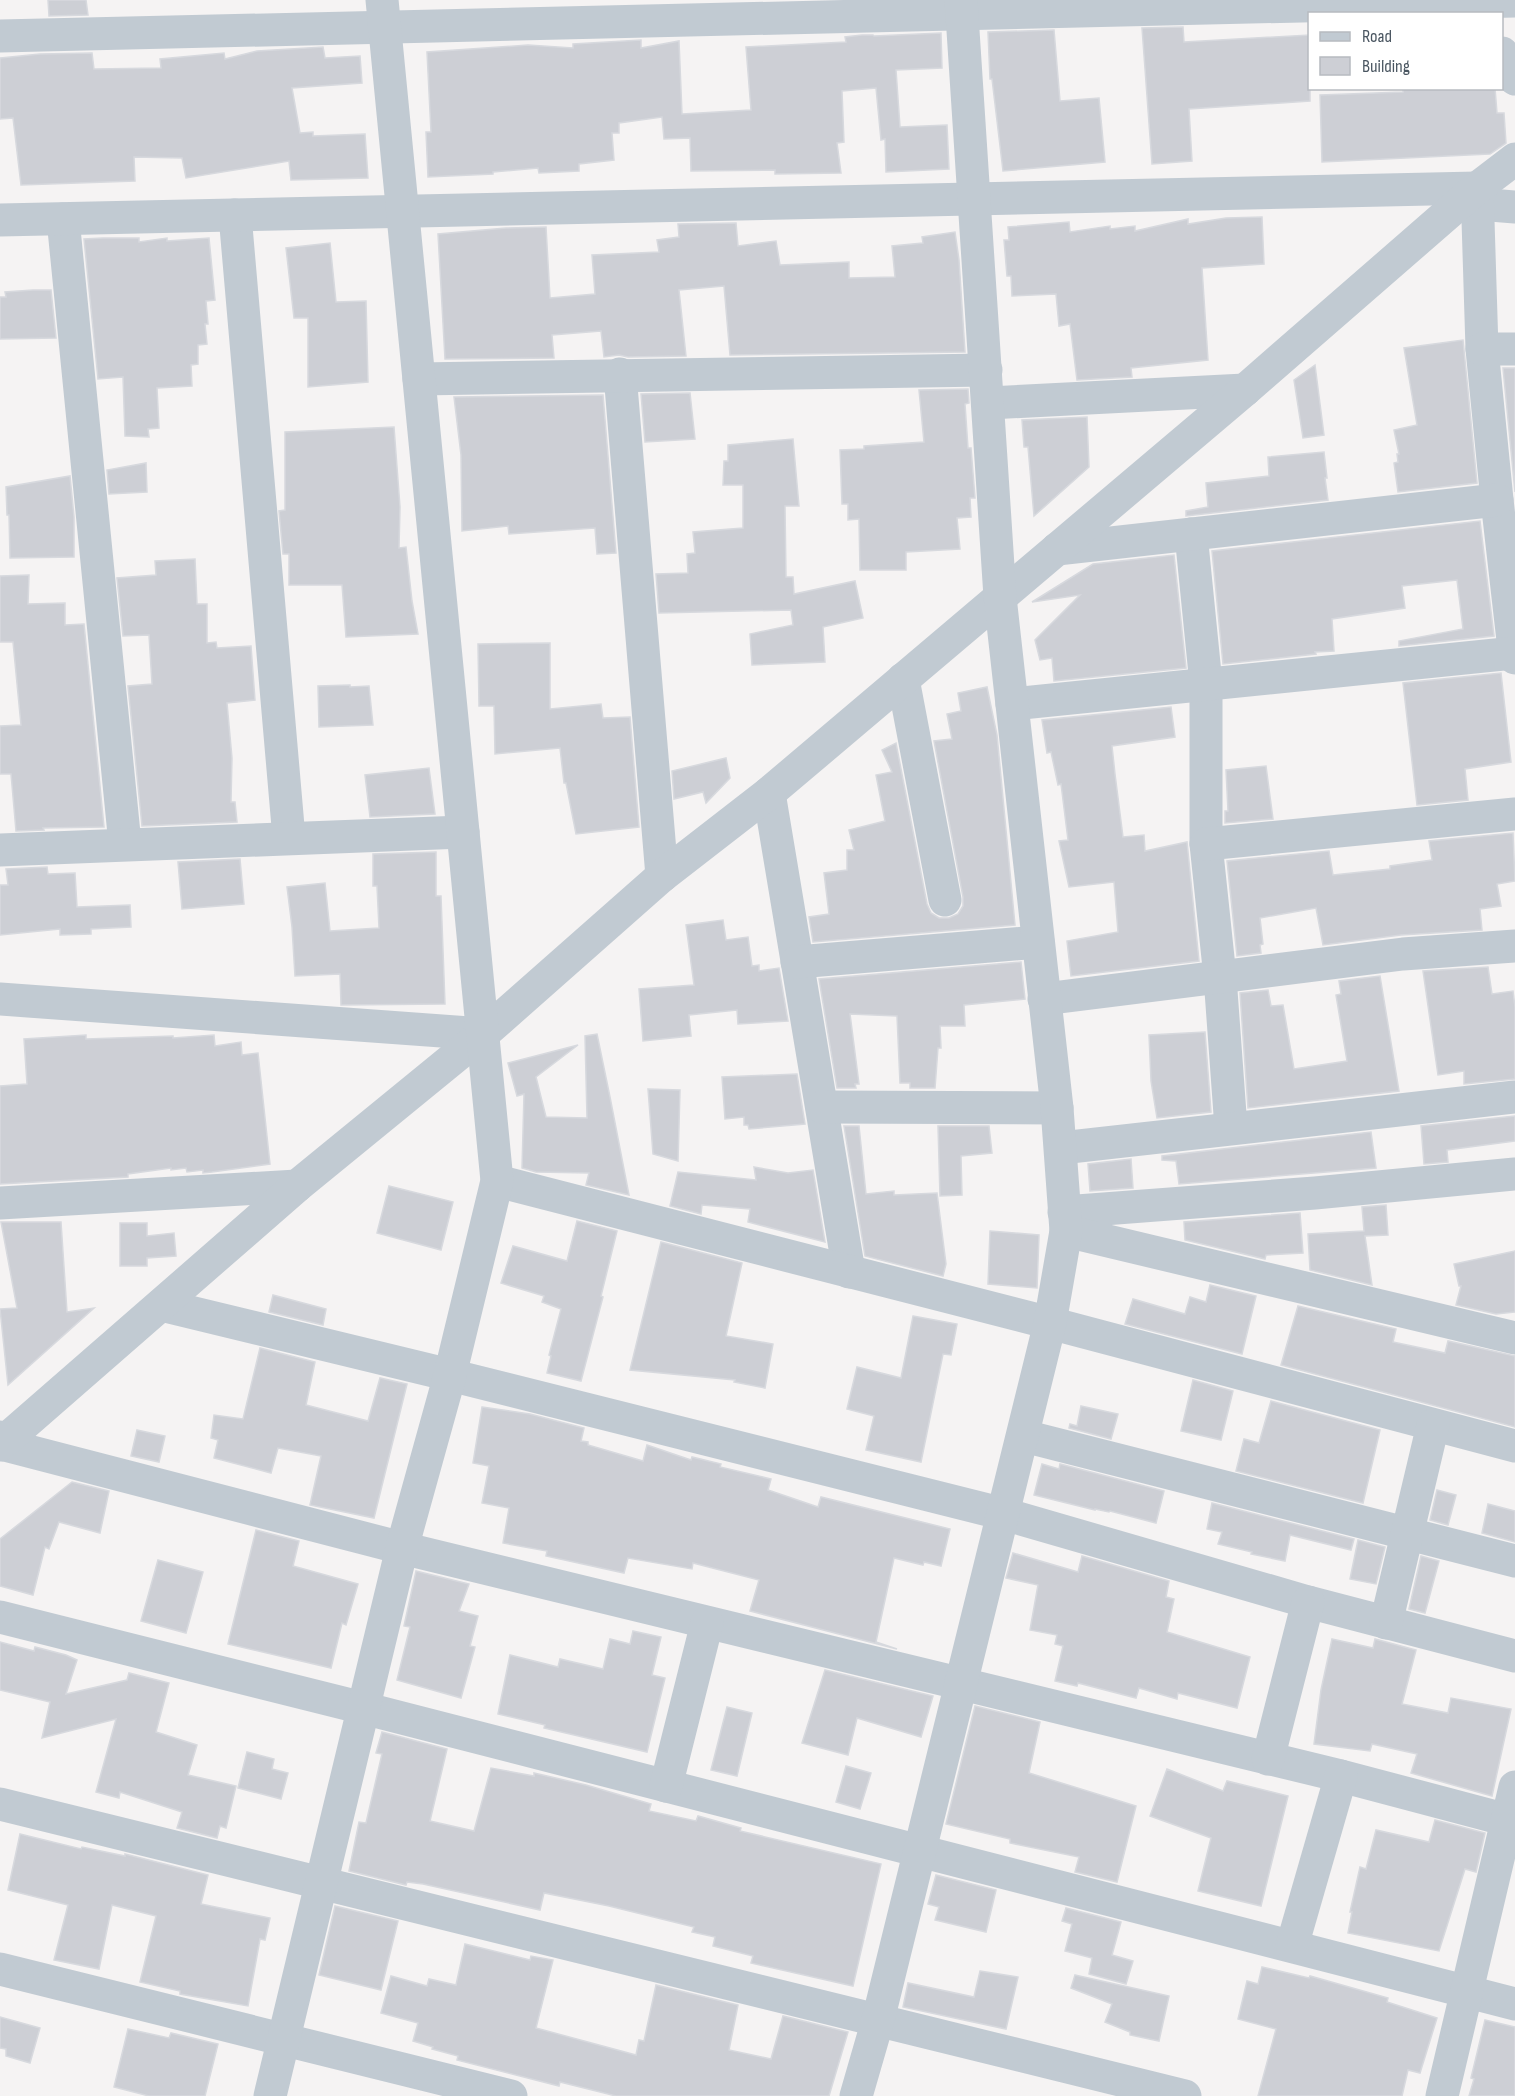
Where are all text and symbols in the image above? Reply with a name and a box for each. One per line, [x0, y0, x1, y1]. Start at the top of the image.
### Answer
legend [1308, 12, 1503, 90]
text: Road [1362, 26, 1392, 47]
text: Building [1362, 56, 1410, 77]

